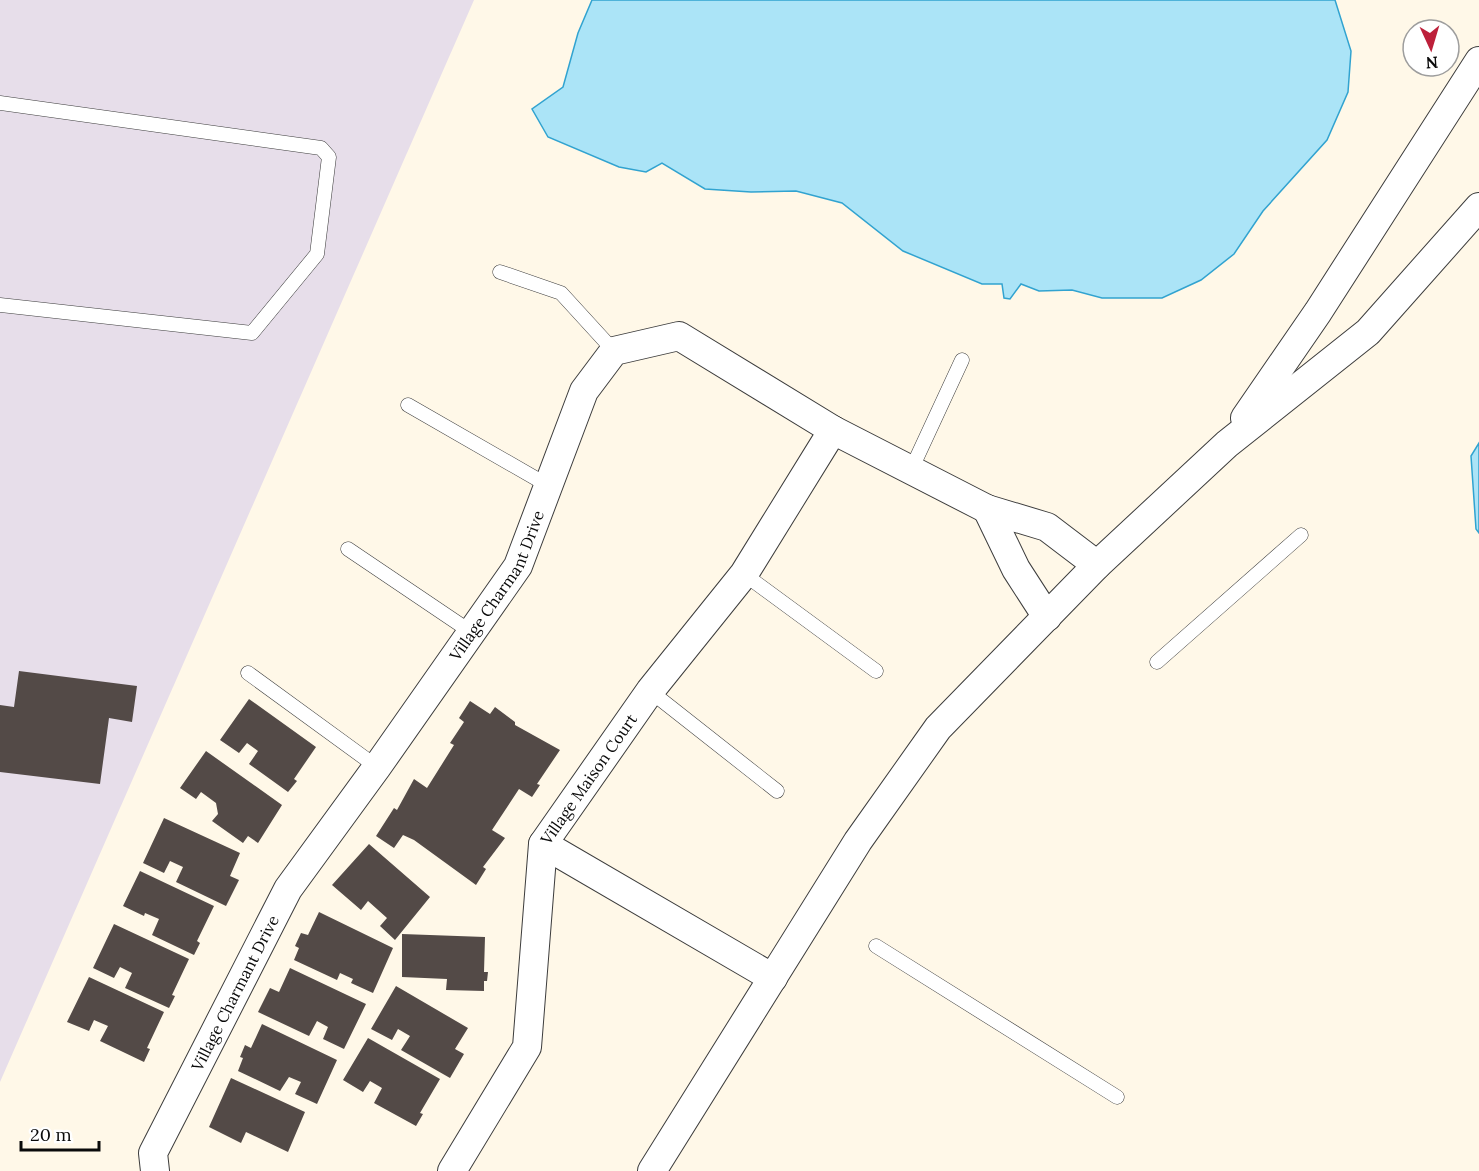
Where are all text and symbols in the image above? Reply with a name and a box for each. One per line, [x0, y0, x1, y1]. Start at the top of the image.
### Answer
north arrow [1401, 18, 1461, 78]
text: N [1425, 53, 1439, 73]
street label: Village Charmant Drive [444, 507, 548, 665]
street label: Village Maison Court [535, 709, 642, 849]
street label: Village Charmant Drive [186, 911, 283, 1075]
scale bar [21, 1114, 99, 1152]
text: 20 m [30, 1123, 72, 1146]

